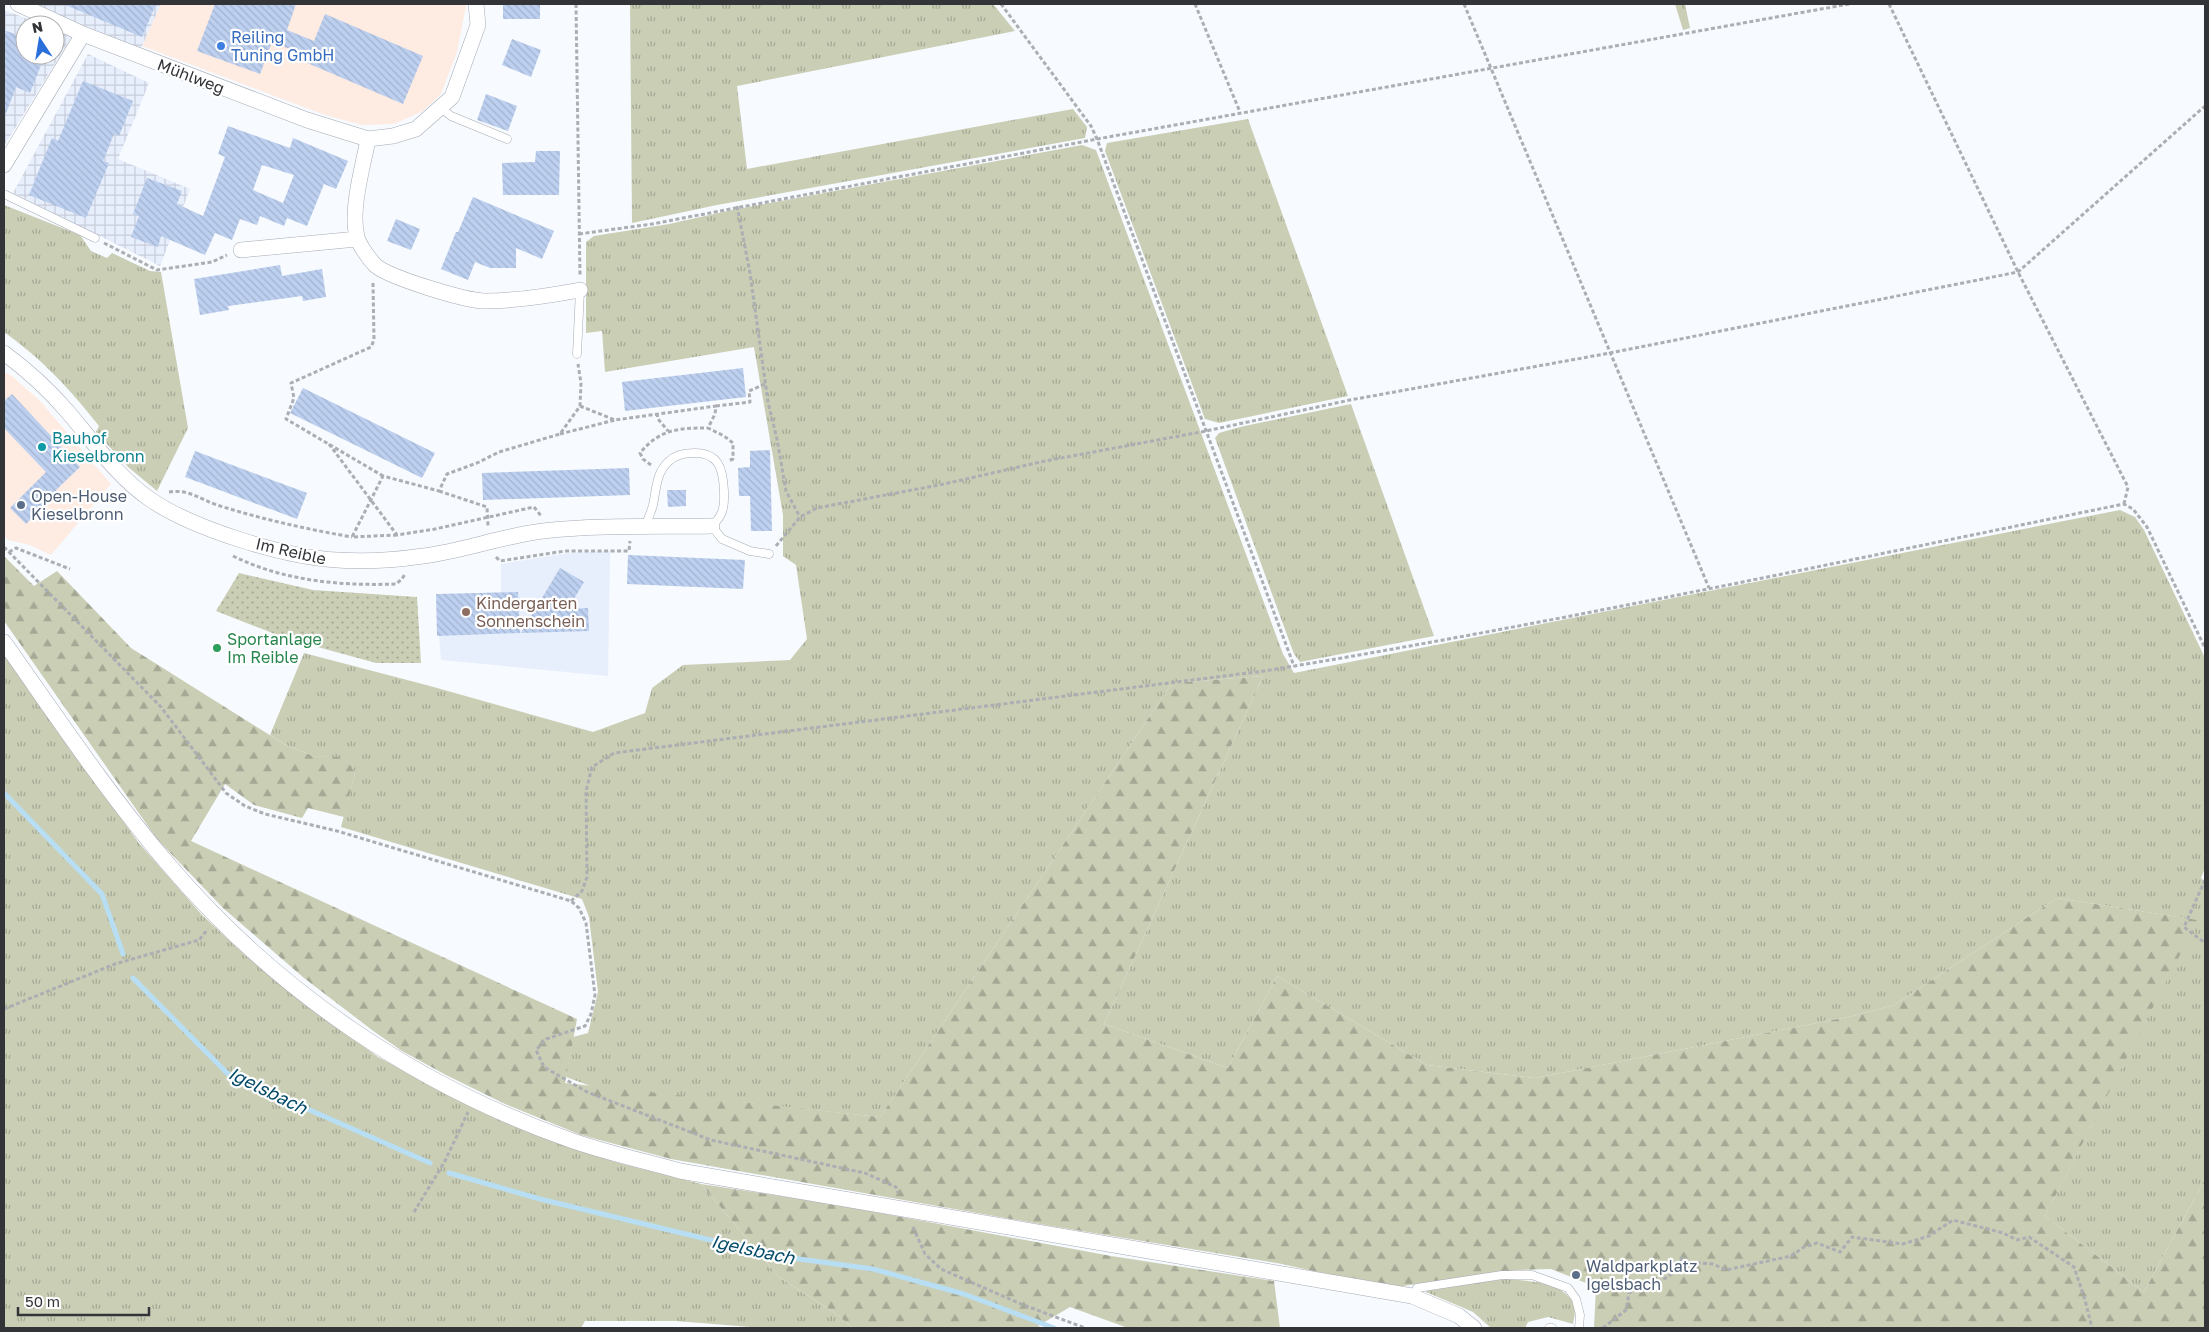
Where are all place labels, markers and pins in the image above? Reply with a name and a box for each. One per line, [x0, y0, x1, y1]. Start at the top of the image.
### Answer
place label: Reiling Tuning GmbH [231, 27, 334, 65]
marker: Reiling Tuning GmbH [215, 40, 227, 52]
place label: Bauhof Kieselbronn [52, 428, 145, 466]
marker: Bauhof Kieselbronn [36, 441, 48, 453]
place label: Open-House Kieselbronn [31, 486, 127, 524]
marker: Open-House Kieselbronn [15, 499, 27, 511]
place label: Kindergarten Sonnenschein [476, 593, 585, 631]
marker: Kindergarten Sonnenschein [460, 606, 472, 618]
place label: Sportanlage Im Reible [227, 629, 322, 667]
marker: Sportanlage Im Reible [211, 642, 223, 654]
place label: Waldparkplatz Igelsbach [1586, 1256, 1697, 1294]
marker: Waldparkplatz Igelsbach [1570, 1269, 1582, 1281]

